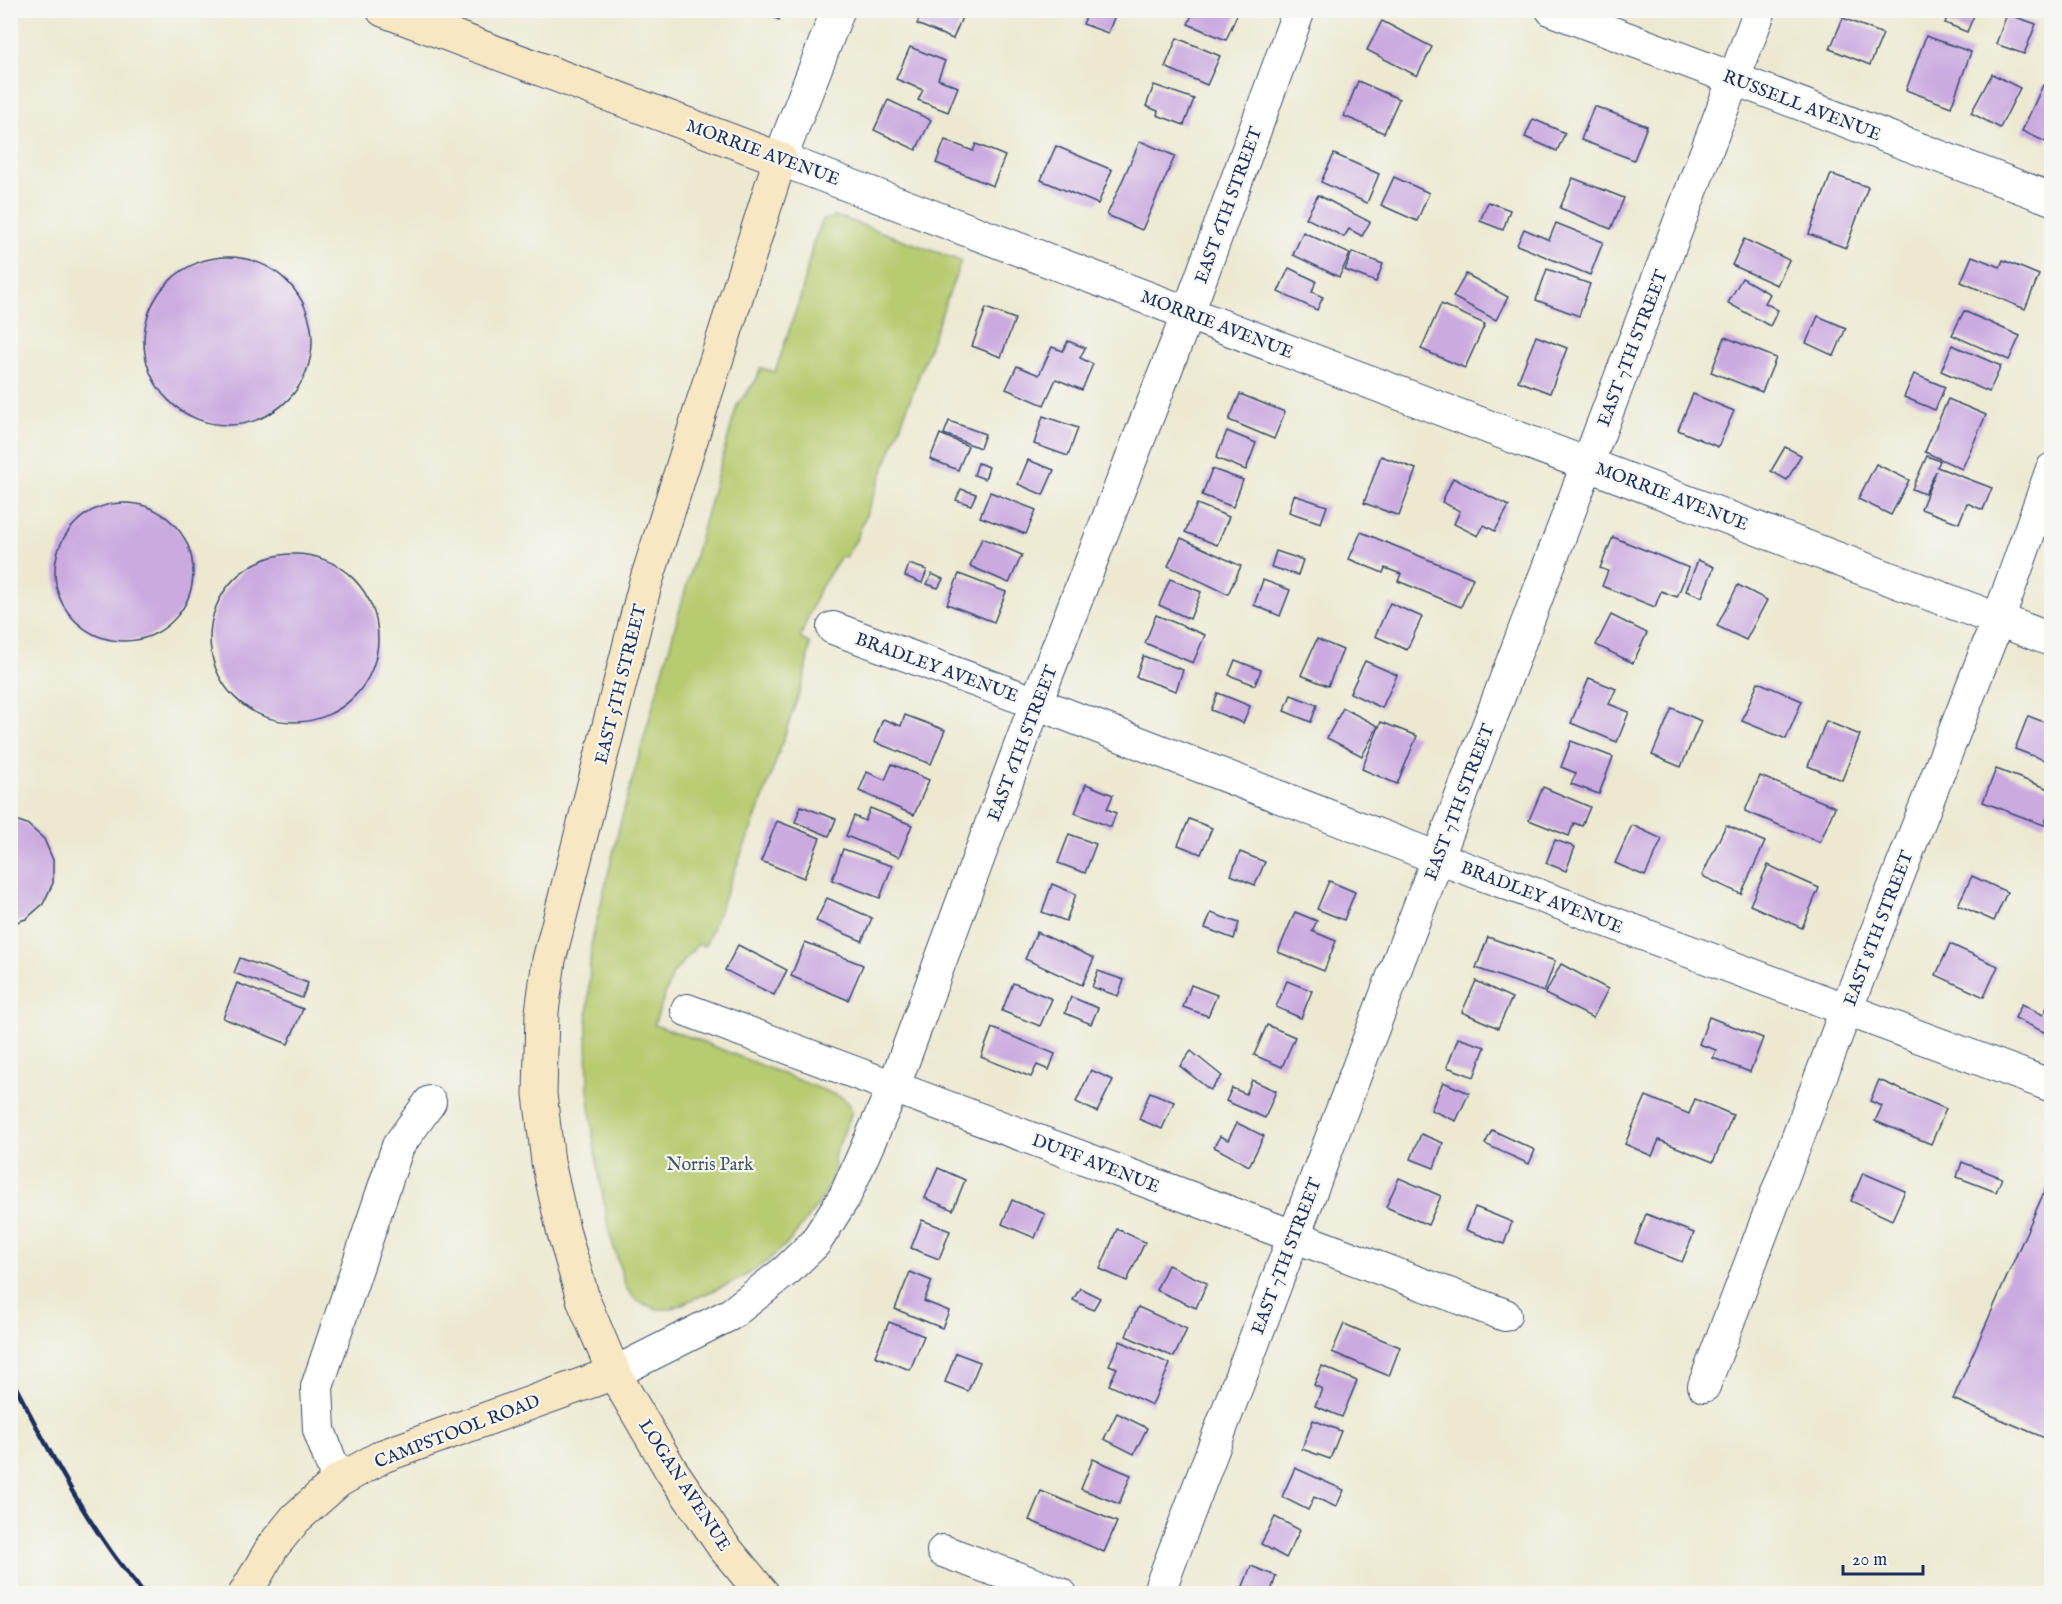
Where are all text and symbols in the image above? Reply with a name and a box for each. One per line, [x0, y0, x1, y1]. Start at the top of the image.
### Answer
street label: RUSSELL AVENUE [1719, 66, 1884, 147]
street label: MORRIE AVENUE [683, 115, 842, 192]
street label: EAST 6TH STREET [1190, 124, 1268, 287]
street label: EAST 7TH STREET [1593, 267, 1674, 430]
street label: MORRIE AVENUE [1137, 286, 1296, 365]
street label: MORRIE AVENUE [1592, 458, 1751, 537]
street label: EAST 5TH STREET [590, 602, 652, 767]
street label: BRADLEY AVENUE [852, 628, 1021, 709]
street label: EAST 6TH STREET [983, 662, 1064, 825]
street label: EAST 7TH STREET [1420, 721, 1501, 884]
street label: EAST 8TH STREET [1839, 848, 1920, 1009]
street label: BRADLEY AVENUE [1457, 857, 1626, 940]
street label: DUFF AVENUE [1028, 1129, 1163, 1199]
park label: Norris Park [666, 1154, 754, 1177]
street label: EAST 7TH STREET [1247, 1175, 1328, 1338]
street label: CAMPSTOOL ROAD [372, 1390, 544, 1475]
street label: LOGAN AVENUE [633, 1416, 735, 1556]
scale bar [1843, 1538, 1922, 1576]
text: 20 m [1852, 1549, 1887, 1572]

